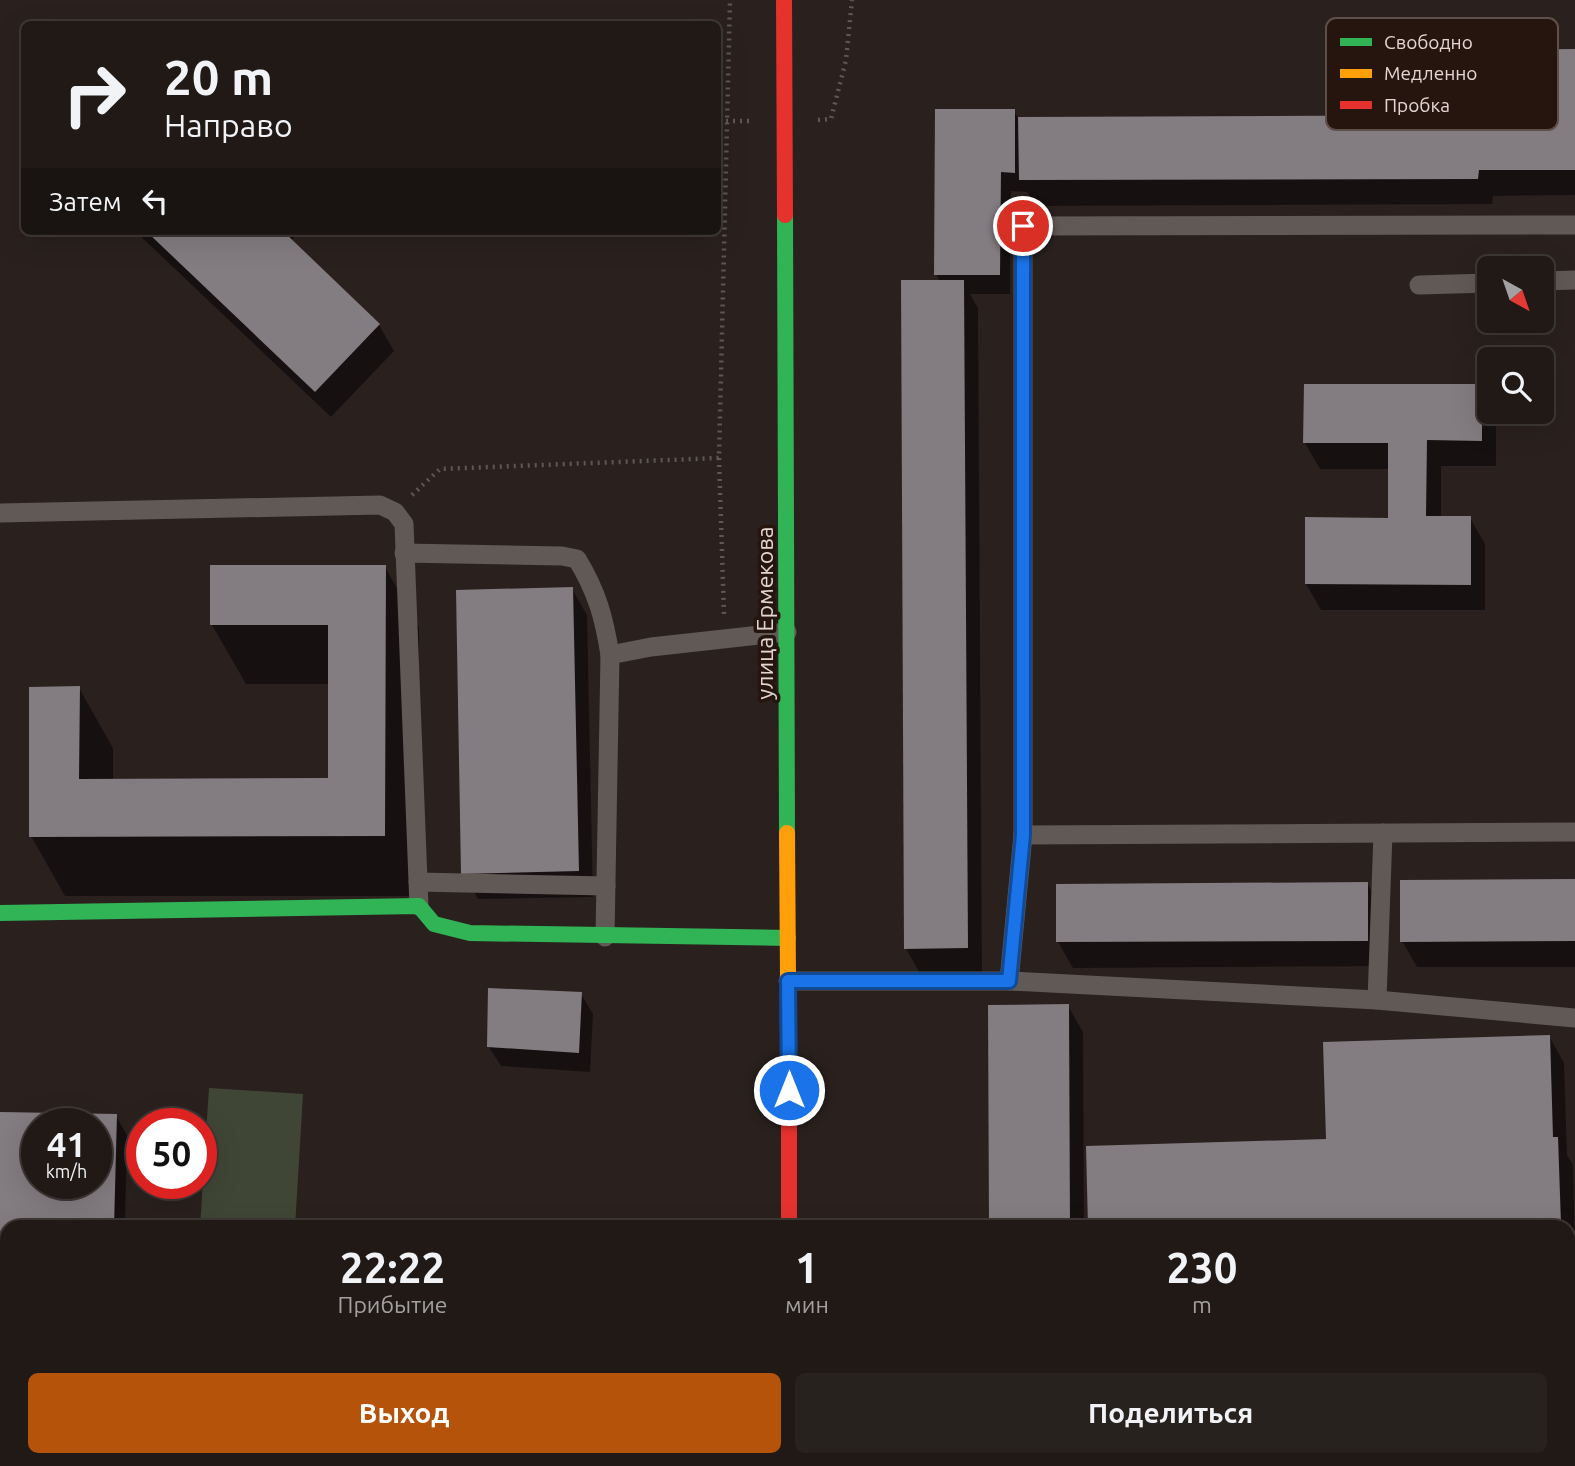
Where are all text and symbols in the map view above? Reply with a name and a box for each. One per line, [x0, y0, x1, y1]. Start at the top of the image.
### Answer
legend [1326, 18, 1558, 130]
text: Свободно [1384, 31, 1473, 53]
icon: right [49, 49, 140, 140]
text: 20 m [164, 49, 273, 104]
text: Медленно [1384, 62, 1477, 84]
text: Пробка [1384, 94, 1450, 116]
text: Направо [164, 107, 293, 143]
icon: left [136, 182, 174, 220]
text: Затем [49, 187, 122, 216]
pin [993, 196, 1053, 256]
icon: arrive [1004, 207, 1042, 245]
north arrow [1477, 256, 1554, 332]
map controls [1477, 256, 1554, 424]
button: search [1477, 347, 1554, 424]
street label: улица Ермекова [752, 526, 777, 700]
position arrow [752, 1053, 826, 1127]
speed limit sign: 50 [126, 1108, 217, 1199]
text: 41 [47, 1124, 86, 1164]
text: km/h [46, 1161, 87, 1181]
text: 22:22 [340, 1244, 445, 1291]
text: 1 [795, 1244, 819, 1291]
text: 230 [1166, 1244, 1237, 1291]
text: Прибытие [338, 1292, 448, 1317]
text: мин [785, 1292, 829, 1317]
text: m [1192, 1292, 1212, 1317]
button: Выход [28, 1373, 781, 1453]
button: Поделиться [795, 1373, 1547, 1453]

